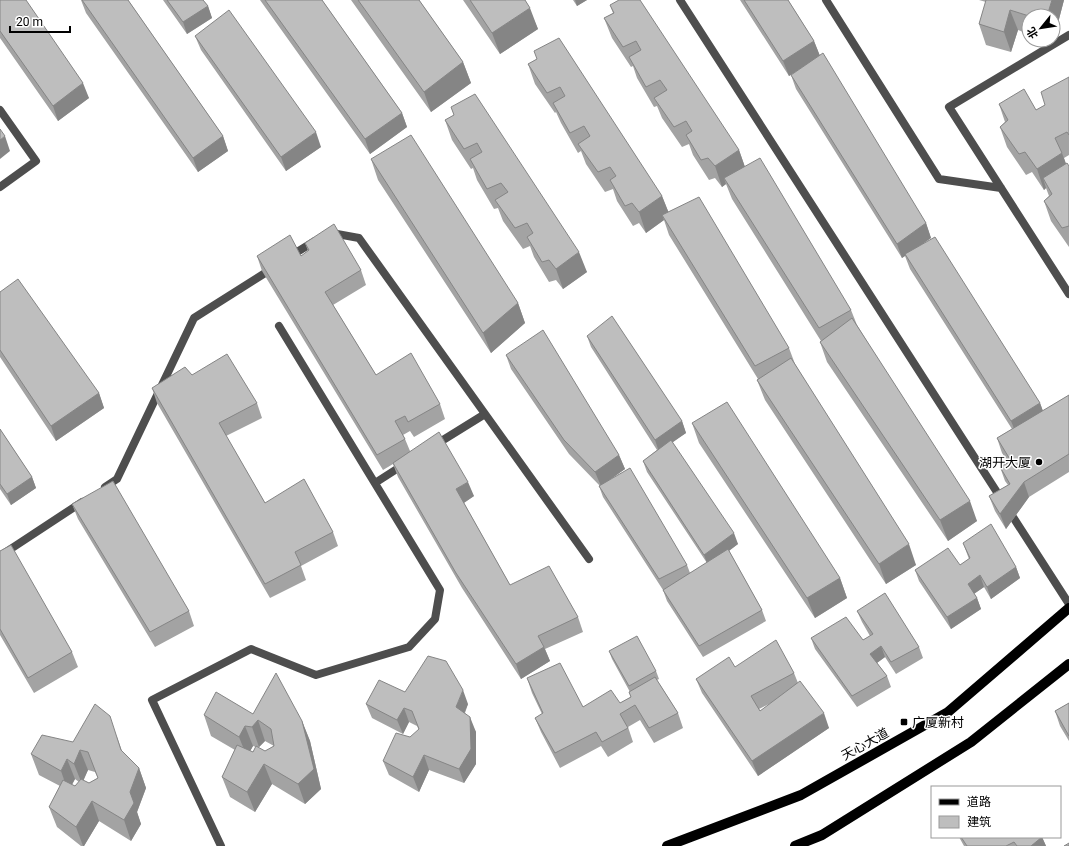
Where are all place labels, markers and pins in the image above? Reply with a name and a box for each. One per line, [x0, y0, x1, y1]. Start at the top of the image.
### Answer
place label: 湖开大厦 [979, 455, 1031, 470]
marker: 湖开大厦 [1034, 457, 1044, 467]
place label: 广厦新村 [912, 715, 964, 730]
marker: 广厦新村 [899, 717, 909, 727]

